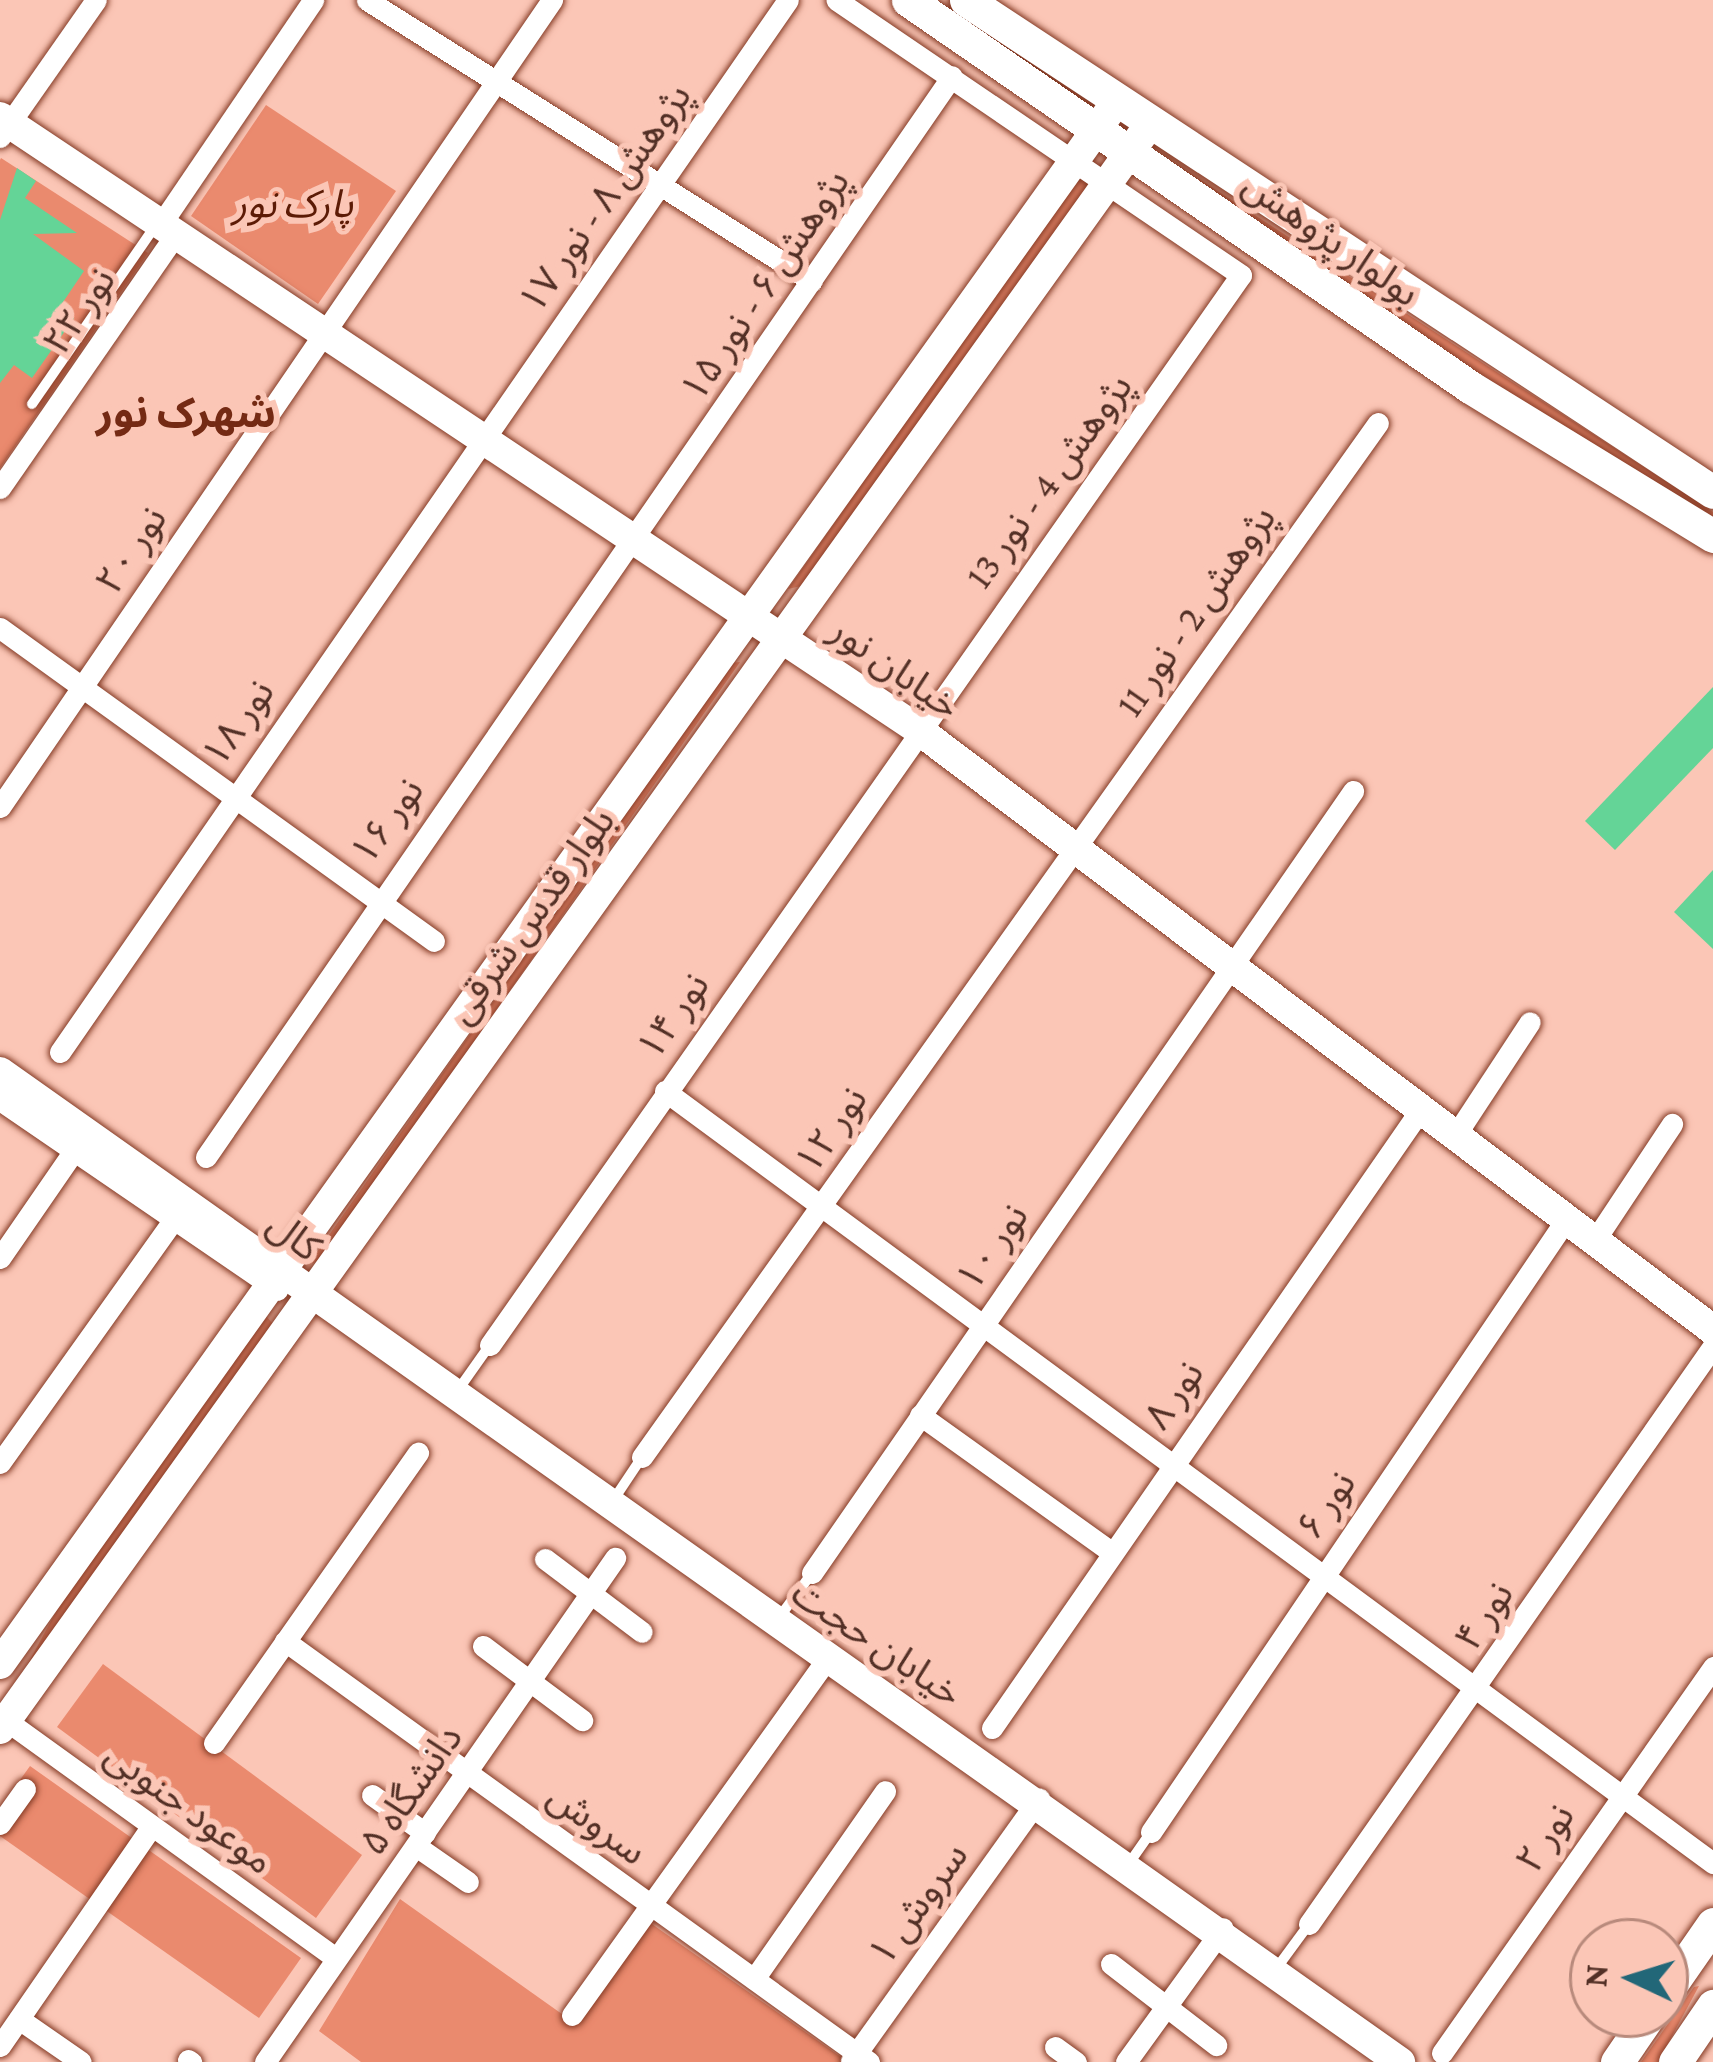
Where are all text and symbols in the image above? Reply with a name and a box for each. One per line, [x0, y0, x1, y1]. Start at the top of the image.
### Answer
street label: پژوهش ۸ - نور ۱۷ [508, 74, 702, 322]
street label: پژوهش ۶ - نور ۱۵ [670, 160, 860, 410]
street label: بولوار پژوهش [1234, 161, 1428, 317]
park label: پارک نور [233, 181, 353, 227]
street label: نور ۲۲ [33, 259, 125, 363]
street label: پژوهش 4 - نور 13 [955, 364, 1143, 598]
district label: شهرک نور [96, 388, 276, 438]
street label: پژوهش 2 - نور 11 [1106, 496, 1286, 726]
street label: نور ۲۰ [85, 497, 177, 603]
street label: خیابان نور [821, 606, 969, 730]
street label: نور ۱۸ [192, 671, 284, 775]
street label: نور ۱۶ [340, 769, 434, 873]
street label: بلوار قدس شرقی [437, 799, 625, 1033]
street label: نور ۱۴ [627, 964, 719, 1068]
street label: نور ۱۲ [785, 1078, 877, 1182]
street label: نور ۱۰ [946, 1195, 1038, 1299]
street label: کال [258, 1201, 330, 1271]
street label: نور ۸ [1134, 1352, 1214, 1438]
street label: نور ۶ [1286, 1462, 1366, 1548]
street label: خیابان حجت [783, 1569, 971, 1717]
street label: نور ۴ [1444, 1573, 1524, 1659]
street label: دانشگاه ۵ [349, 1716, 473, 1864]
street label: موعود جنوبی [96, 1731, 282, 1885]
street label: سروش [539, 1773, 655, 1875]
street label: نور ۲ [1505, 1795, 1585, 1881]
street label: سروش ۱ [858, 1834, 978, 1974]
north arrow [1569, 1918, 1689, 2038]
text: N [1576, 1963, 1615, 1988]

